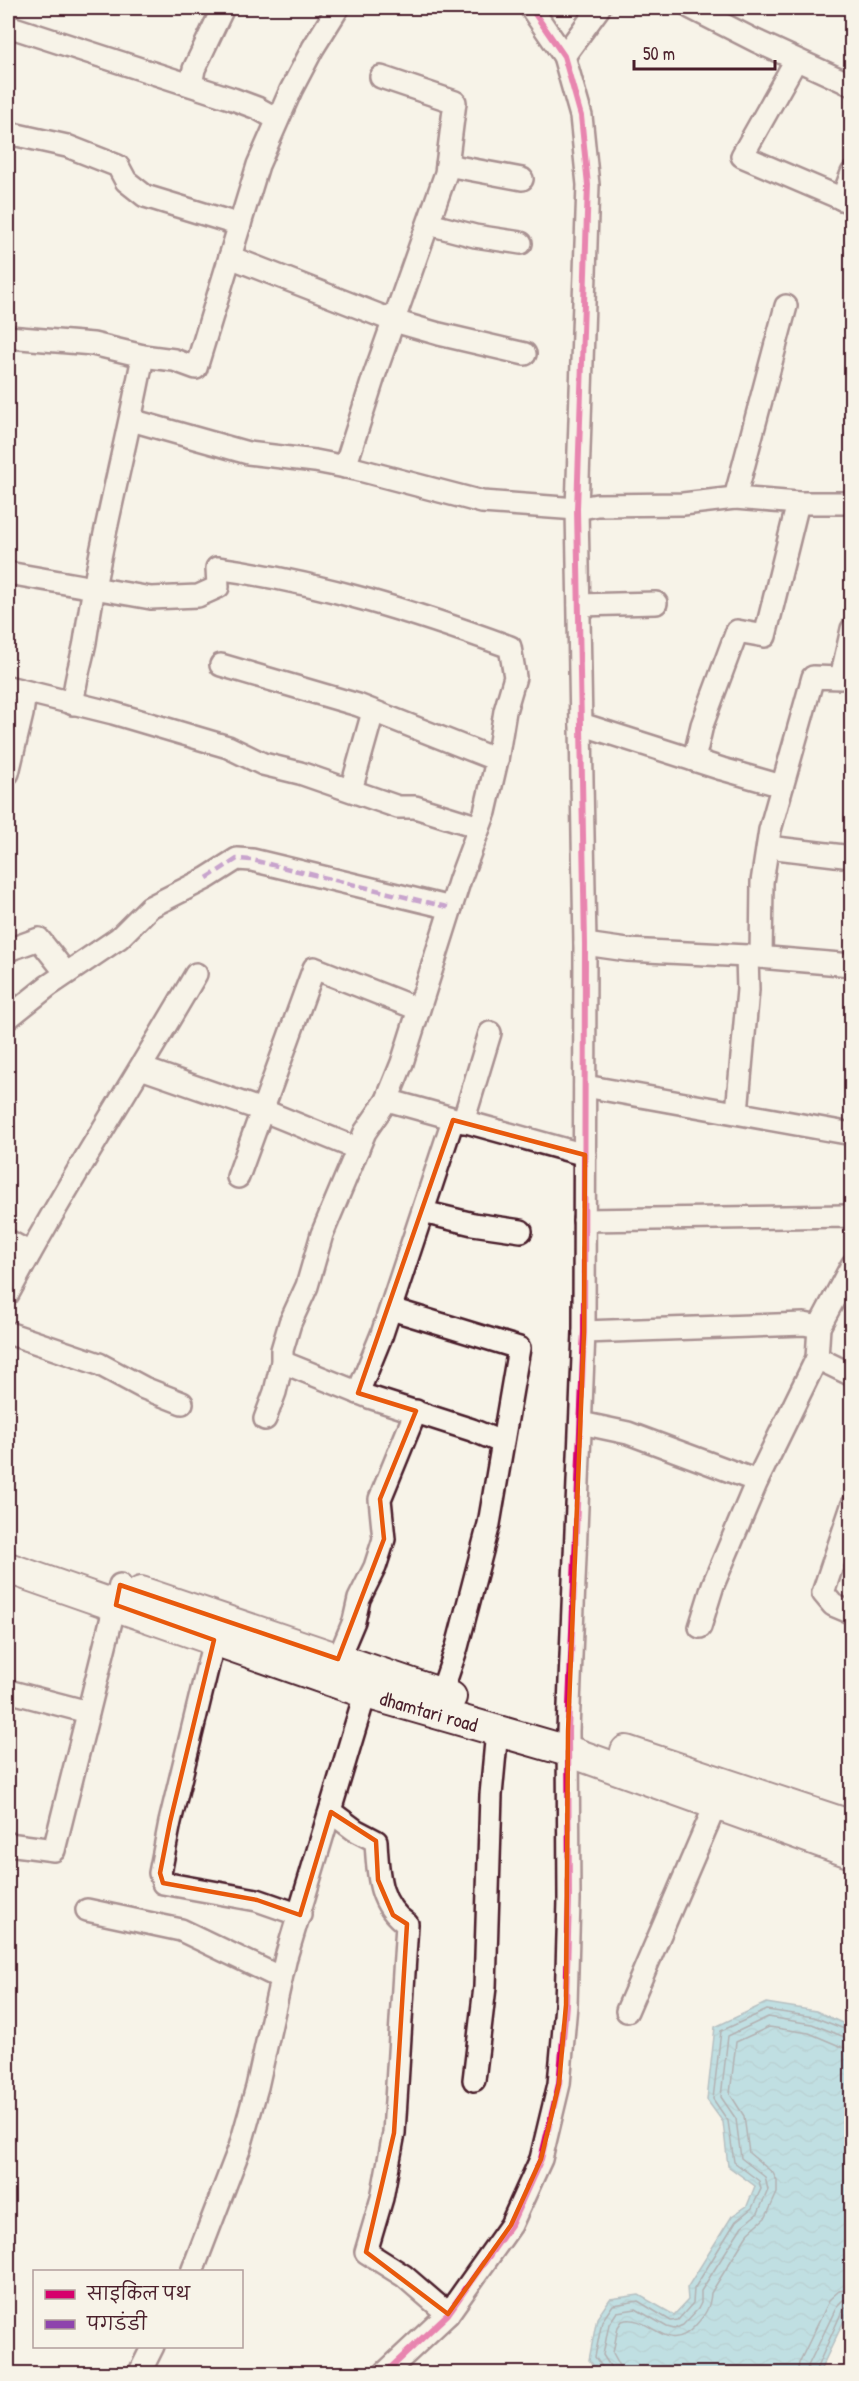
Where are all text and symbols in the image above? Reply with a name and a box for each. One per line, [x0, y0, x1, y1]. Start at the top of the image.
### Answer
scale bar [634, 33, 775, 71]
text: 50 m [643, 41, 675, 66]
street label: dhamtari road [377, 1684, 481, 1738]
legend [33, 2270, 243, 2348]
text: साइकिल पथ [86, 2280, 191, 2306]
text: पगडंडी [86, 2310, 147, 2336]

